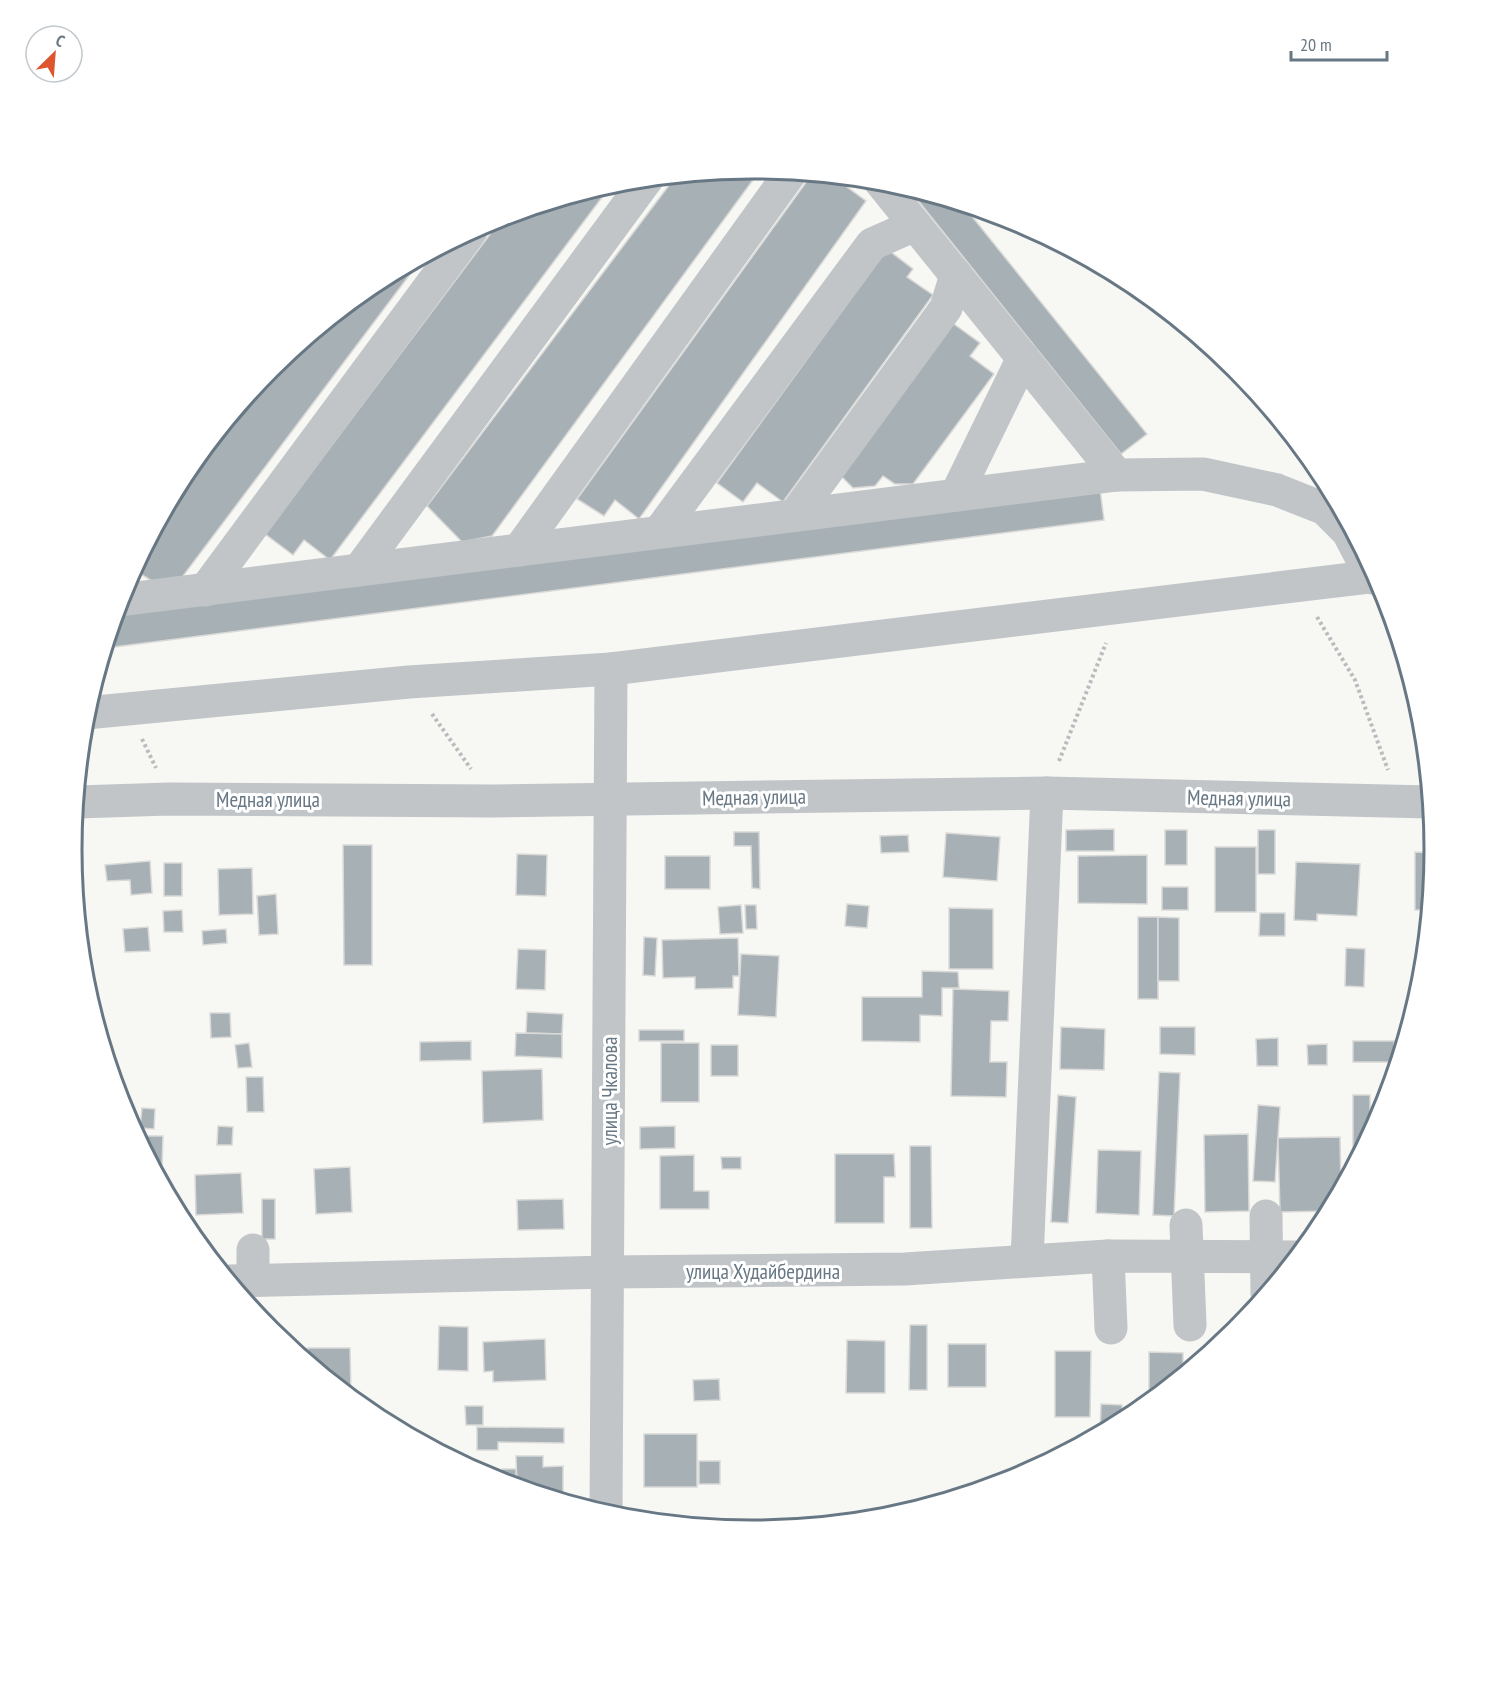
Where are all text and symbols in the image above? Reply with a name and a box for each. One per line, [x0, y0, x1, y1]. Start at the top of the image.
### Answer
north arrow [24, 24, 84, 84]
scale bar [1291, 24, 1387, 62]
text: С [53, 30, 69, 51]
text: 20 m [1300, 33, 1332, 56]
street label: Медная улица [702, 783, 806, 811]
street label: Медная улица [1187, 784, 1291, 812]
street label: Медная улица [216, 786, 320, 813]
street label: улица Чкалова [596, 1037, 623, 1145]
street label: улица Худайбердина [686, 1258, 840, 1285]

